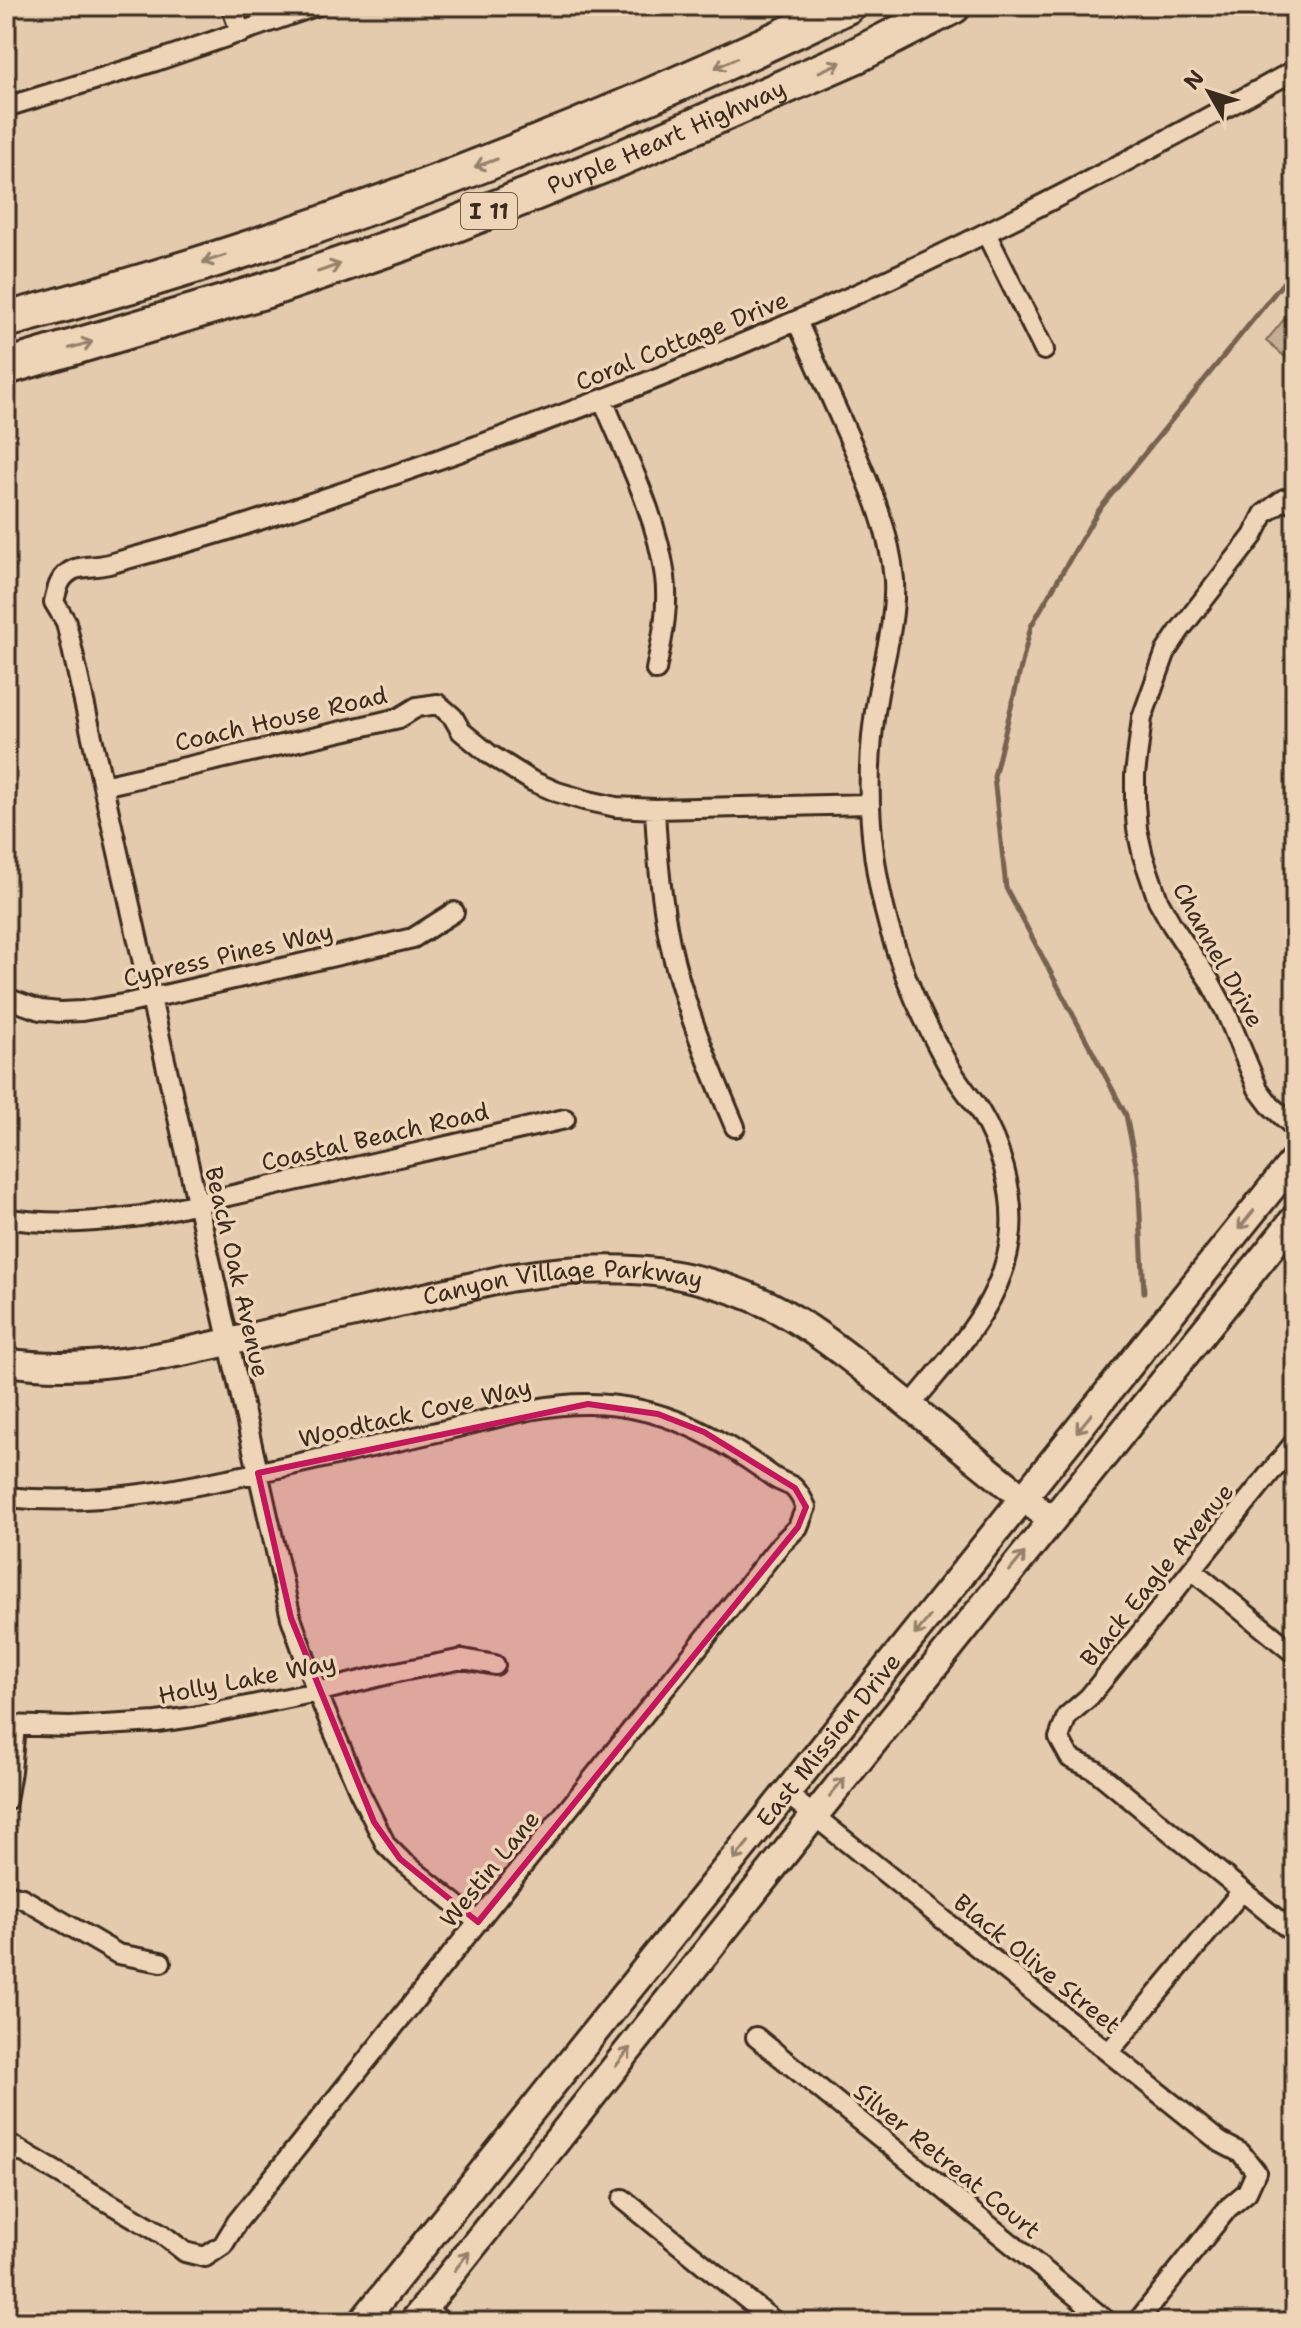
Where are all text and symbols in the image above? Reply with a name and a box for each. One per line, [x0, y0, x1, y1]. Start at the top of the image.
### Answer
north arrow [1169, 52, 1249, 132]
one-way arrow [714, 56, 738, 71]
one-way arrow [817, 58, 842, 73]
text: N [1177, 64, 1211, 96]
street label: Purple Heart Highway [542, 72, 791, 202]
one-way arrow [474, 156, 499, 171]
road number: I 11 [461, 193, 517, 229]
one-way arrow [202, 252, 227, 267]
one-way arrow [317, 260, 342, 275]
street label: Coral Cottage Drive [571, 284, 793, 398]
one-way arrow [67, 337, 93, 352]
street label: Coach House Road [172, 679, 390, 759]
street label: Channel Drive [1165, 877, 1271, 1033]
street label: Cypress Pines Way [120, 915, 336, 995]
street label: Coastal Beach Road [258, 1095, 492, 1179]
street label: Beach Oak Avenue [197, 1163, 277, 1381]
one-way arrow [1238, 1209, 1255, 1230]
street label: Canyon Village Parkway [420, 1253, 706, 1313]
street label: Woodtack Cove Way [296, 1371, 534, 1455]
one-way arrow [1076, 1413, 1094, 1434]
street label: Black Eagle Avenue [1073, 1477, 1241, 1673]
one-way arrow [1007, 1552, 1025, 1573]
one-way arrow [913, 1615, 931, 1636]
street label: Holly Lake Way [155, 1646, 339, 1712]
street label: East Mission Drive [749, 1646, 908, 1834]
one-way arrow [828, 1778, 846, 1798]
street label: Westin Lane [433, 1804, 547, 1934]
one-way arrow [732, 1840, 750, 1861]
street label: Black Olive Street [947, 1887, 1127, 2041]
one-way arrow [615, 2047, 632, 2068]
street label: Silver Retreat Court [847, 2076, 1047, 2246]
one-way arrow [453, 2251, 471, 2272]

